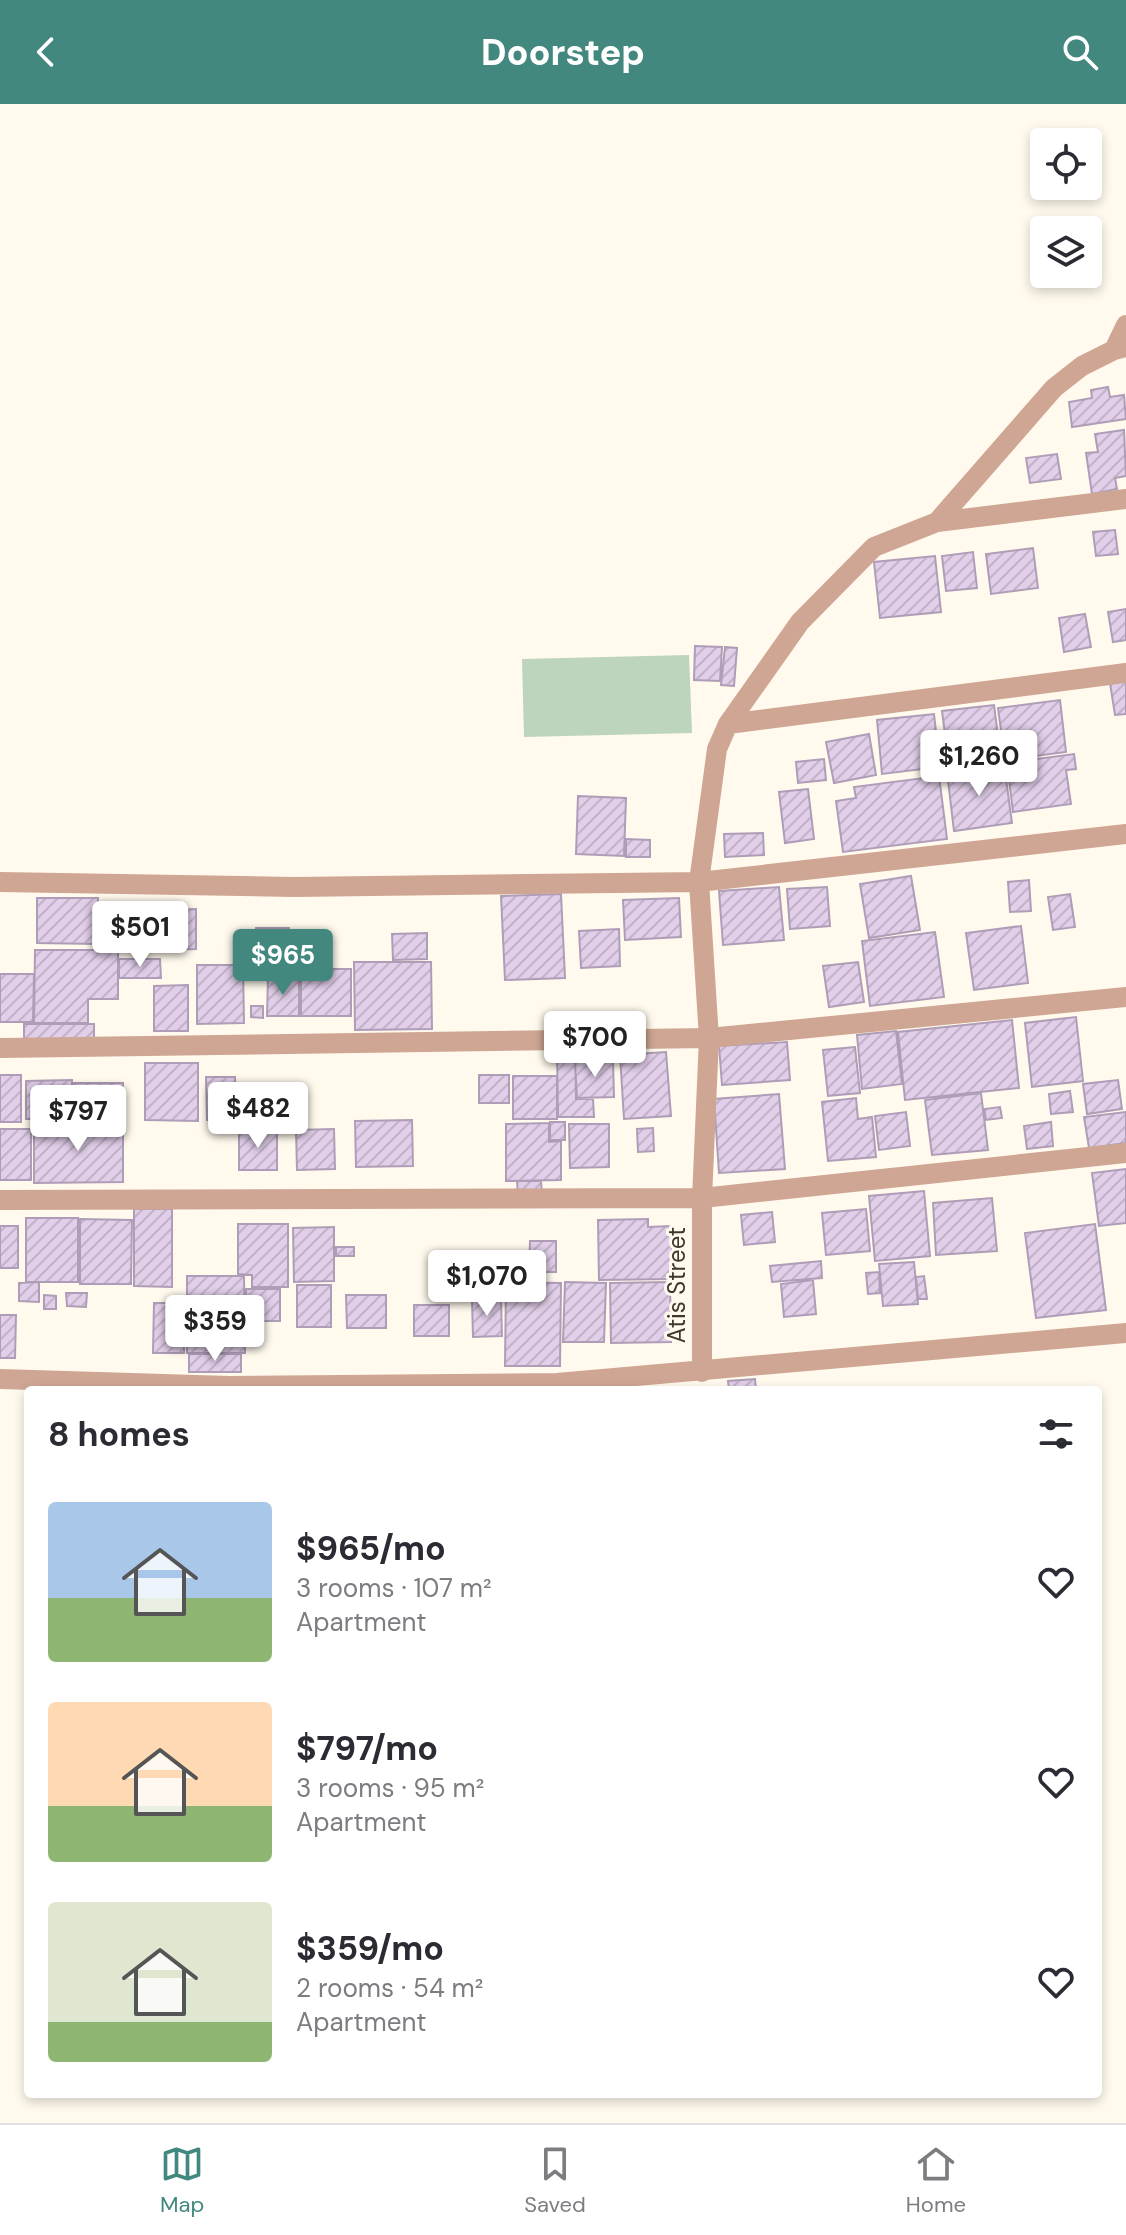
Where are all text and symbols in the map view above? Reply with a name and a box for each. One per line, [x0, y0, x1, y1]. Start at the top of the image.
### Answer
text: Doorstep [481, 29, 645, 76]
icon: back [24, 30, 68, 74]
icon: search [1058, 30, 1102, 74]
map controls [1030, 128, 1102, 288]
button: locate [1030, 128, 1102, 200]
button: layers [1030, 216, 1102, 288]
pin: $1,260 [914, 730, 1044, 798]
text: $1,260 [938, 739, 1020, 773]
pin: $501 [93, 901, 187, 969]
text: $501 [110, 910, 170, 944]
pin: $965 [236, 929, 330, 997]
text: $965 [251, 938, 315, 972]
pin: $700 [548, 1011, 642, 1079]
text: $700 [562, 1020, 628, 1054]
pin: $482 [211, 1082, 305, 1150]
pin: $797 [31, 1085, 125, 1153]
text: $482 [226, 1091, 290, 1125]
text: $797 [48, 1094, 108, 1128]
street label: Atis Street [661, 1227, 692, 1343]
pin: $1,070 [422, 1250, 552, 1318]
text: $1,070 [446, 1259, 528, 1293]
pin: $359 [168, 1295, 262, 1363]
text: $359 [183, 1304, 247, 1338]
text: 8 homes [48, 1412, 190, 1457]
icon: filters [1034, 1412, 1078, 1456]
text: $965/mo [296, 1526, 446, 1571]
icon: home [112, 1534, 208, 1630]
icon: heart [1034, 1560, 1078, 1604]
text: 3 rooms · 107 m² [296, 1571, 492, 1605]
text: Apartment [296, 1605, 427, 1639]
text: $797/mo [296, 1726, 438, 1771]
icon: home [112, 1734, 208, 1830]
icon: heart [1034, 1760, 1078, 1804]
text: 3 rooms · 95 m² [296, 1771, 484, 1805]
text: Apartment [296, 1805, 427, 1839]
text: $359/mo [296, 1926, 444, 1971]
icon: home [112, 1934, 208, 2030]
icon: heart [1034, 1960, 1078, 2004]
text: 2 rooms · 54 m² [296, 1971, 483, 2005]
text: Apartment [296, 2005, 427, 2039]
tab: Map [160, 2142, 204, 2219]
tab: Saved [524, 2142, 586, 2219]
tab: Home [906, 2142, 966, 2219]

